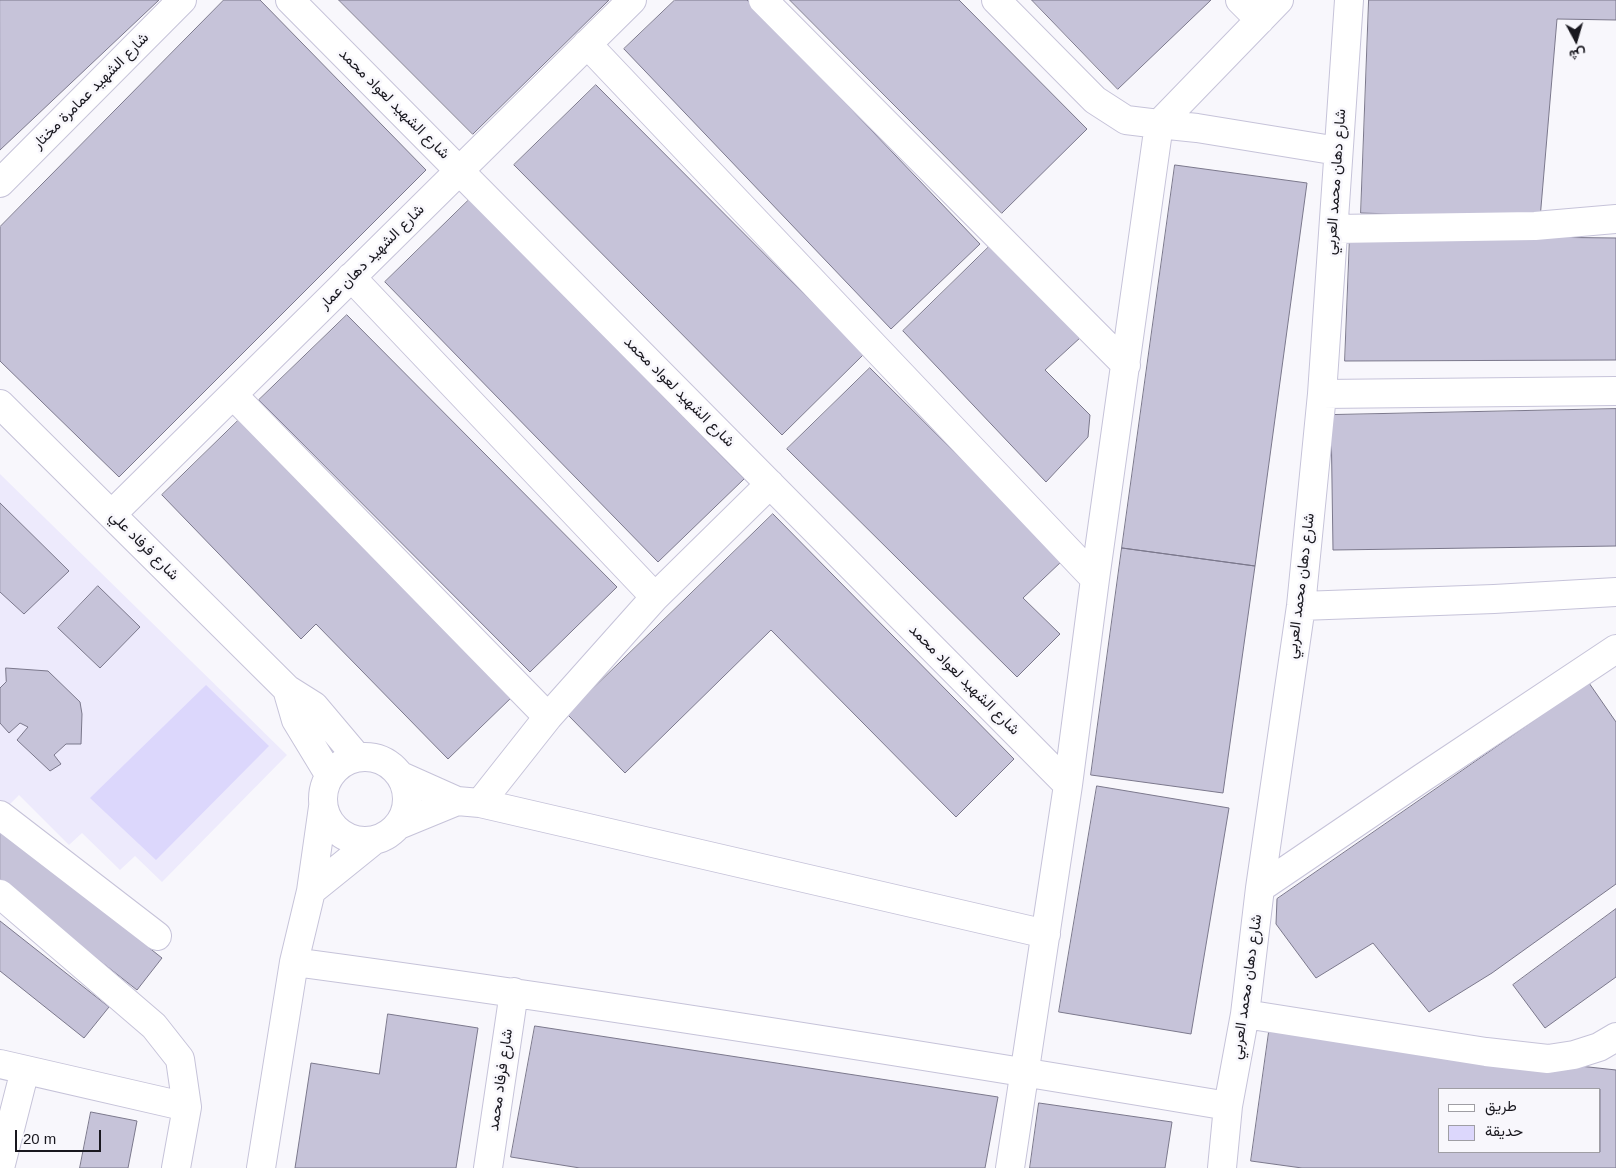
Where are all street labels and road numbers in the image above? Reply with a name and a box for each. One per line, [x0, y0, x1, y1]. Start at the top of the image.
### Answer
street label: شارع الشهيد عمامرة مختار [29, 29, 153, 153]
street label: شارع الشهيد لعواد محمد [335, 45, 453, 163]
street label: شارع دهان محمد العربي [1322, 108, 1350, 256]
street label: شارع الشهيد دهان عمار [316, 201, 428, 313]
street label: شارع الشهيد لعواد محمد [620, 333, 738, 451]
street label: شارع فرفاد علي [106, 508, 182, 584]
street label: شارع دهان محمد العربي [1283, 512, 1319, 660]
street label: شارع الشهيد لعواد محمد [905, 621, 1023, 739]
street label: شارع دهان محمد العربي [1228, 913, 1266, 1061]
street label: شارع فرفاد محمد [485, 1028, 517, 1132]

